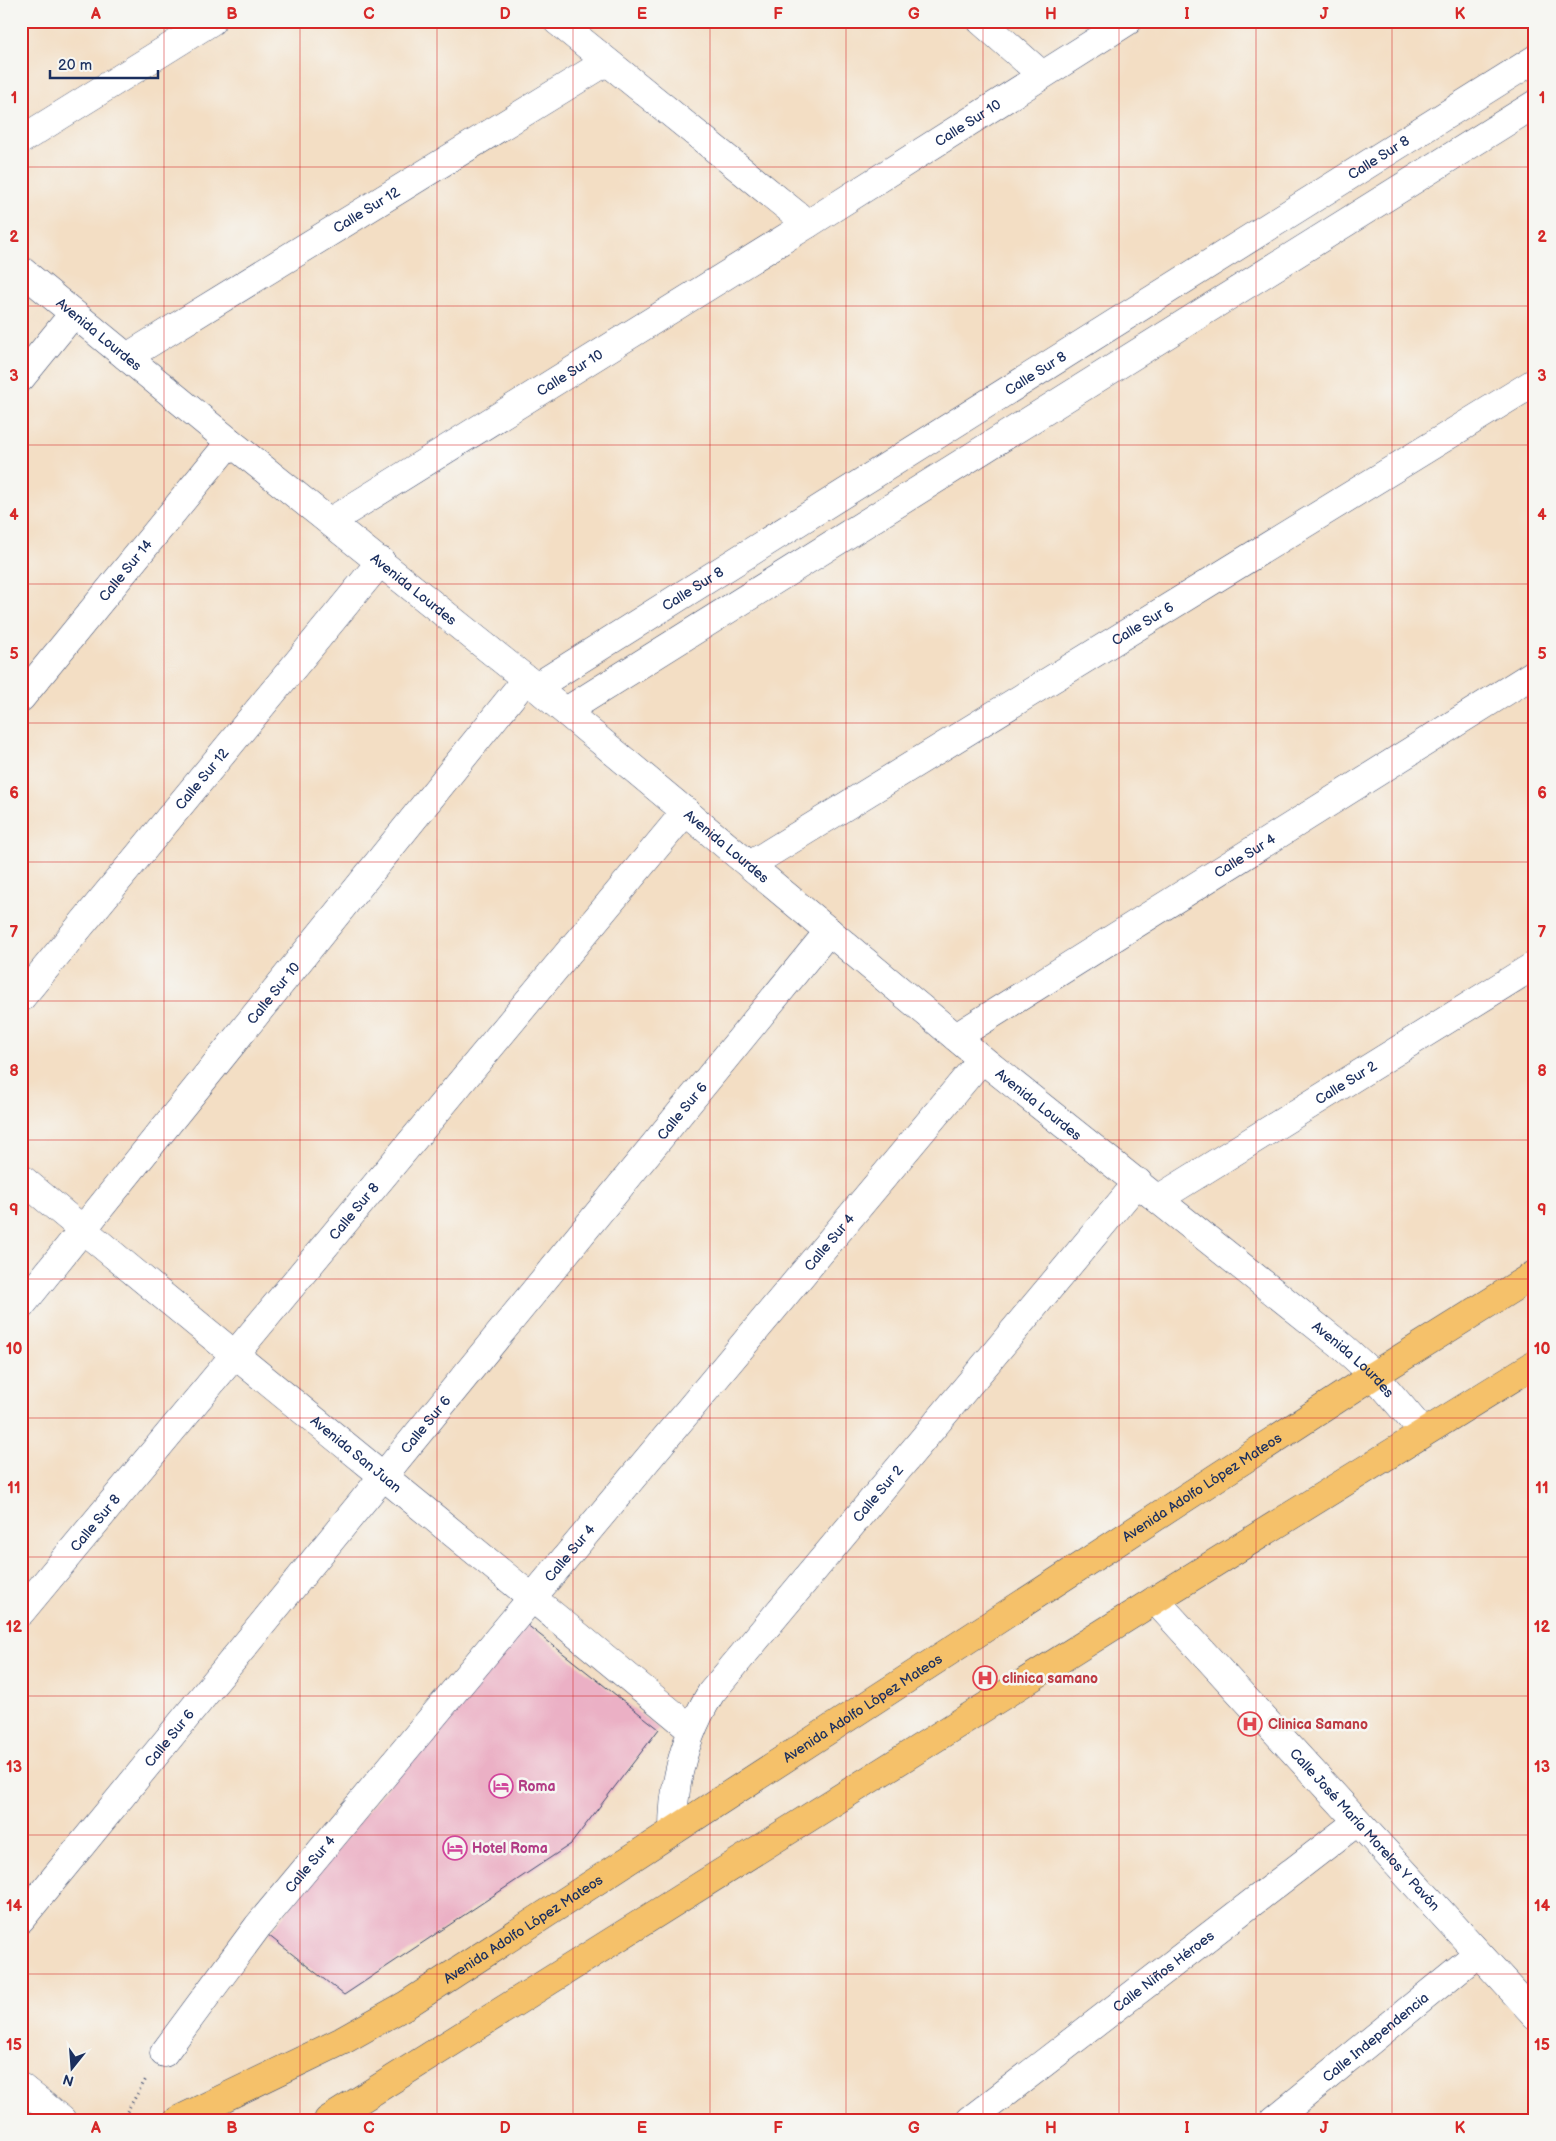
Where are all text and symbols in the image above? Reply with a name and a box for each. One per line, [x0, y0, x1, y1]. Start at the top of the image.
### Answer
text: A [90, 5, 101, 24]
text: B [226, 5, 238, 24]
text: C [363, 5, 375, 24]
text: D [499, 5, 511, 24]
text: E [637, 5, 647, 24]
text: F [773, 5, 783, 24]
text: G [908, 5, 920, 24]
text: H [1045, 5, 1057, 24]
text: I [1184, 5, 1190, 24]
text: J [1320, 5, 1329, 24]
text: K [1455, 5, 1466, 24]
scale bar [50, 48, 158, 80]
text: 20 m [58, 56, 92, 75]
text: 1 [11, 89, 17, 108]
text: 1 [1539, 89, 1545, 108]
street label: Calle Sur 10 [932, 96, 1004, 150]
street label: Calle Sur 8 [1345, 132, 1412, 183]
street label: Calle Sur 12 [330, 183, 403, 237]
text: 2 [9, 228, 19, 247]
text: 2 [1537, 228, 1547, 247]
street label: Avenida Lourdes [53, 295, 145, 375]
street label: Calle Sur 10 [534, 346, 606, 400]
street label: Calle Sur 8 [1002, 348, 1070, 399]
text: 3 [9, 367, 19, 386]
text: 3 [1537, 367, 1547, 386]
text: 4 [9, 506, 19, 525]
text: 4 [1537, 506, 1547, 525]
street label: Calle Sur 14 [95, 536, 156, 605]
street label: Avenida Lourdes [367, 550, 460, 629]
street label: Calle Sur 8 [659, 563, 727, 615]
street label: Calle Sur 6 [1109, 598, 1177, 649]
text: 5 [9, 645, 19, 664]
text: 5 [1537, 645, 1547, 664]
street label: Calle Sur 12 [172, 744, 233, 813]
text: 6 [9, 784, 19, 803]
text: 6 [1537, 784, 1547, 803]
street label: Avenida Lourdes [680, 806, 772, 887]
street label: Calle Sur 4 [1211, 830, 1279, 882]
text: 7 [10, 923, 19, 942]
text: 7 [1538, 923, 1547, 942]
street label: Calle Sur 10 [244, 959, 304, 1028]
street label: Calle Sur 2 [1312, 1057, 1381, 1108]
text: 8 [9, 1062, 19, 1081]
text: 8 [1537, 1062, 1547, 1081]
street label: Avenida Lourdes [992, 1065, 1085, 1144]
street label: Calle Sur 6 [654, 1079, 711, 1143]
street label: Calle Sur 8 [326, 1179, 383, 1244]
text: 9 [9, 1201, 19, 1220]
text: 9 [1537, 1201, 1547, 1220]
street label: Calle Sur 4 [801, 1210, 859, 1275]
street label: Avenida Lourdes [1308, 1318, 1397, 1401]
text: 10 [6, 1340, 22, 1359]
text: 10 [1534, 1340, 1550, 1359]
street label: Calle Sur 6 [397, 1392, 455, 1457]
street label: Avenida San Juan [307, 1412, 405, 1496]
street label: Avenida Adolfo López Mateos [1119, 1429, 1285, 1545]
street label: Calle Sur 2 [849, 1461, 907, 1526]
text: 11 [7, 1479, 21, 1498]
text: 11 [1535, 1479, 1549, 1498]
street label: Calle Sur 8 [67, 1491, 124, 1555]
street label: Calle Sur 4 [541, 1521, 599, 1585]
text: 12 [6, 1618, 23, 1637]
text: 12 [1534, 1618, 1551, 1637]
street label: Avenida Adolfo López Mateos [780, 1650, 946, 1766]
hospital icon: clinica samano [972, 1665, 998, 1691]
place label: clinica samano [1002, 1670, 1098, 1687]
street label: Calle Sur 6 [141, 1706, 198, 1770]
hospital icon: Clinica Samano [1237, 1711, 1263, 1737]
place label: Clinica Samano [1268, 1716, 1368, 1733]
street label: Calle José María Morelos Y Pavón [1286, 1745, 1443, 1915]
text: 13 [6, 1758, 22, 1777]
text: 13 [1534, 1758, 1550, 1777]
hotel icon: Roma [488, 1773, 514, 1799]
place label: Roma [518, 1778, 556, 1795]
street label: Calle Sur 4 [281, 1832, 339, 1896]
hotel icon: Hotel Roma [442, 1835, 468, 1861]
place label: Hotel Roma [472, 1840, 548, 1857]
street label: Avenida Adolfo López Mateos [440, 1871, 606, 1987]
text: 14 [6, 1897, 23, 1916]
text: 14 [1534, 1897, 1551, 1916]
street label: Calle Niños Héroes [1110, 1927, 1218, 2016]
street label: Calle Independencia [1319, 1989, 1432, 2086]
text: 15 [6, 2036, 22, 2055]
text: 15 [1534, 2036, 1550, 2055]
north arrow [48, 2044, 98, 2094]
text: N [61, 2070, 76, 2090]
text: A [90, 2119, 101, 2138]
text: B [226, 2119, 238, 2138]
text: C [363, 2119, 375, 2138]
text: D [499, 2119, 511, 2138]
text: E [637, 2119, 647, 2138]
text: F [773, 2119, 783, 2138]
text: G [908, 2119, 920, 2138]
text: H [1045, 2119, 1057, 2138]
text: I [1184, 2119, 1190, 2138]
text: J [1320, 2119, 1329, 2138]
text: K [1455, 2119, 1466, 2138]

